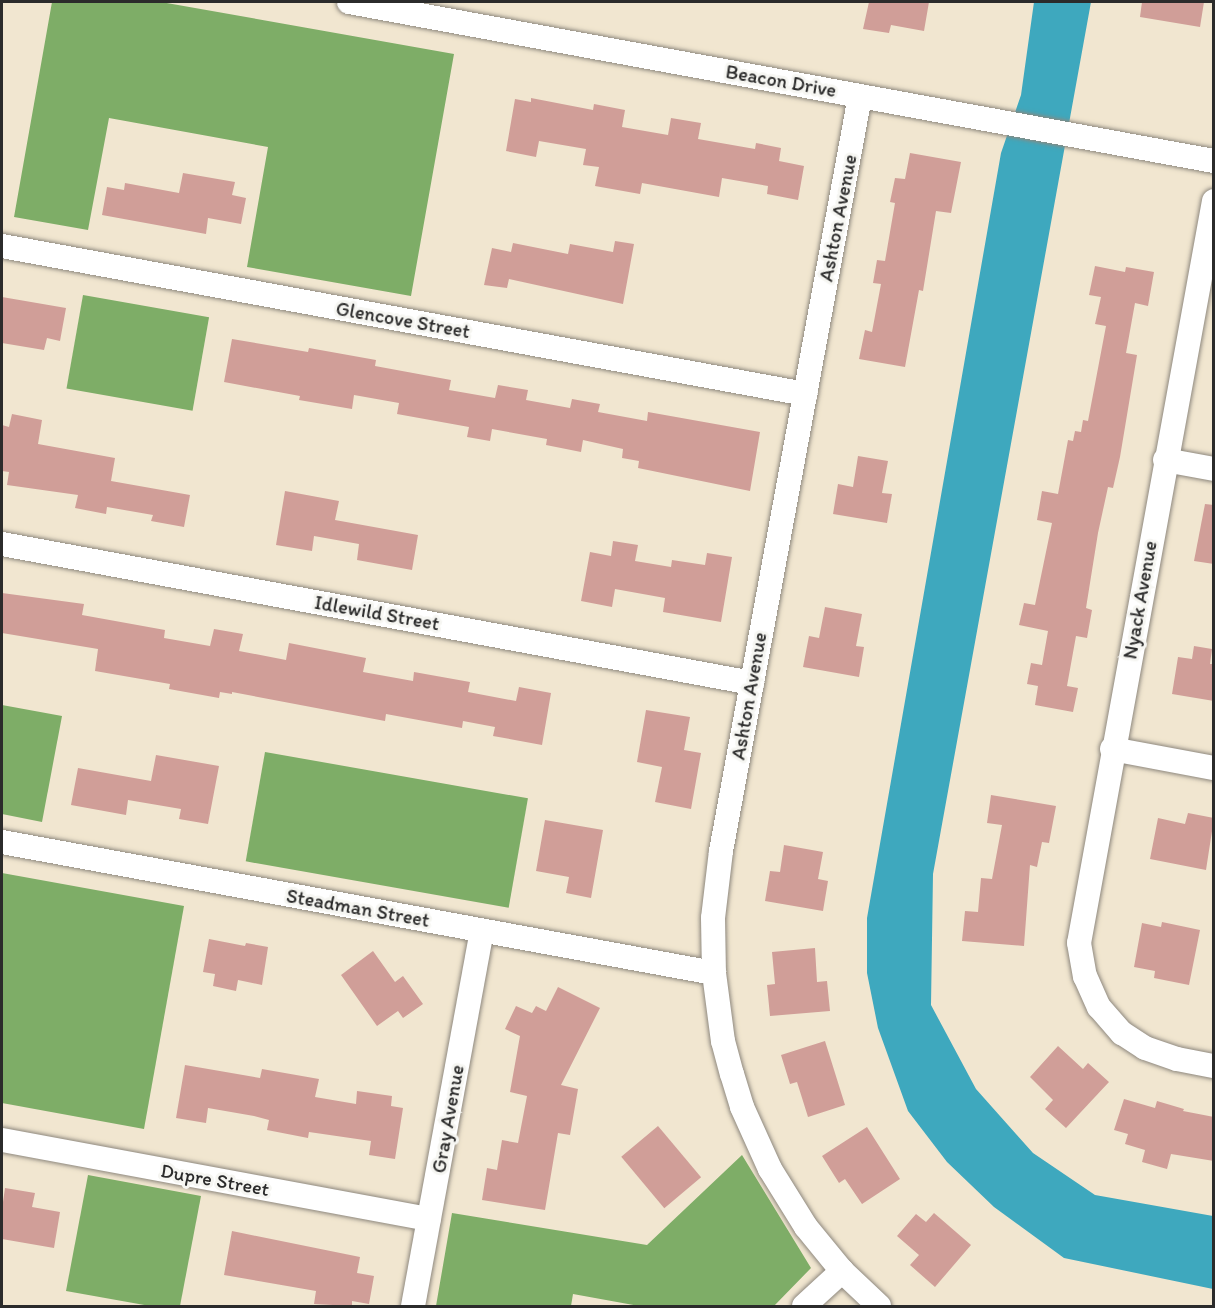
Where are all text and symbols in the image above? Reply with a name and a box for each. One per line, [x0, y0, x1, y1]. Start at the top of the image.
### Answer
street label: Beacon Drive [724, 59, 838, 103]
street label: Ashton Avenue [814, 153, 862, 283]
street label: Glencove Street [334, 296, 472, 344]
street label: Nyack Avenue [1118, 539, 1162, 661]
street label: Idlewild Street [313, 590, 441, 636]
street label: Ashton Avenue [726, 631, 772, 761]
street label: Steadman Street [285, 884, 431, 932]
street label: Gray Avenue [427, 1063, 469, 1175]
street label: Dupre Street [159, 1159, 271, 1201]

